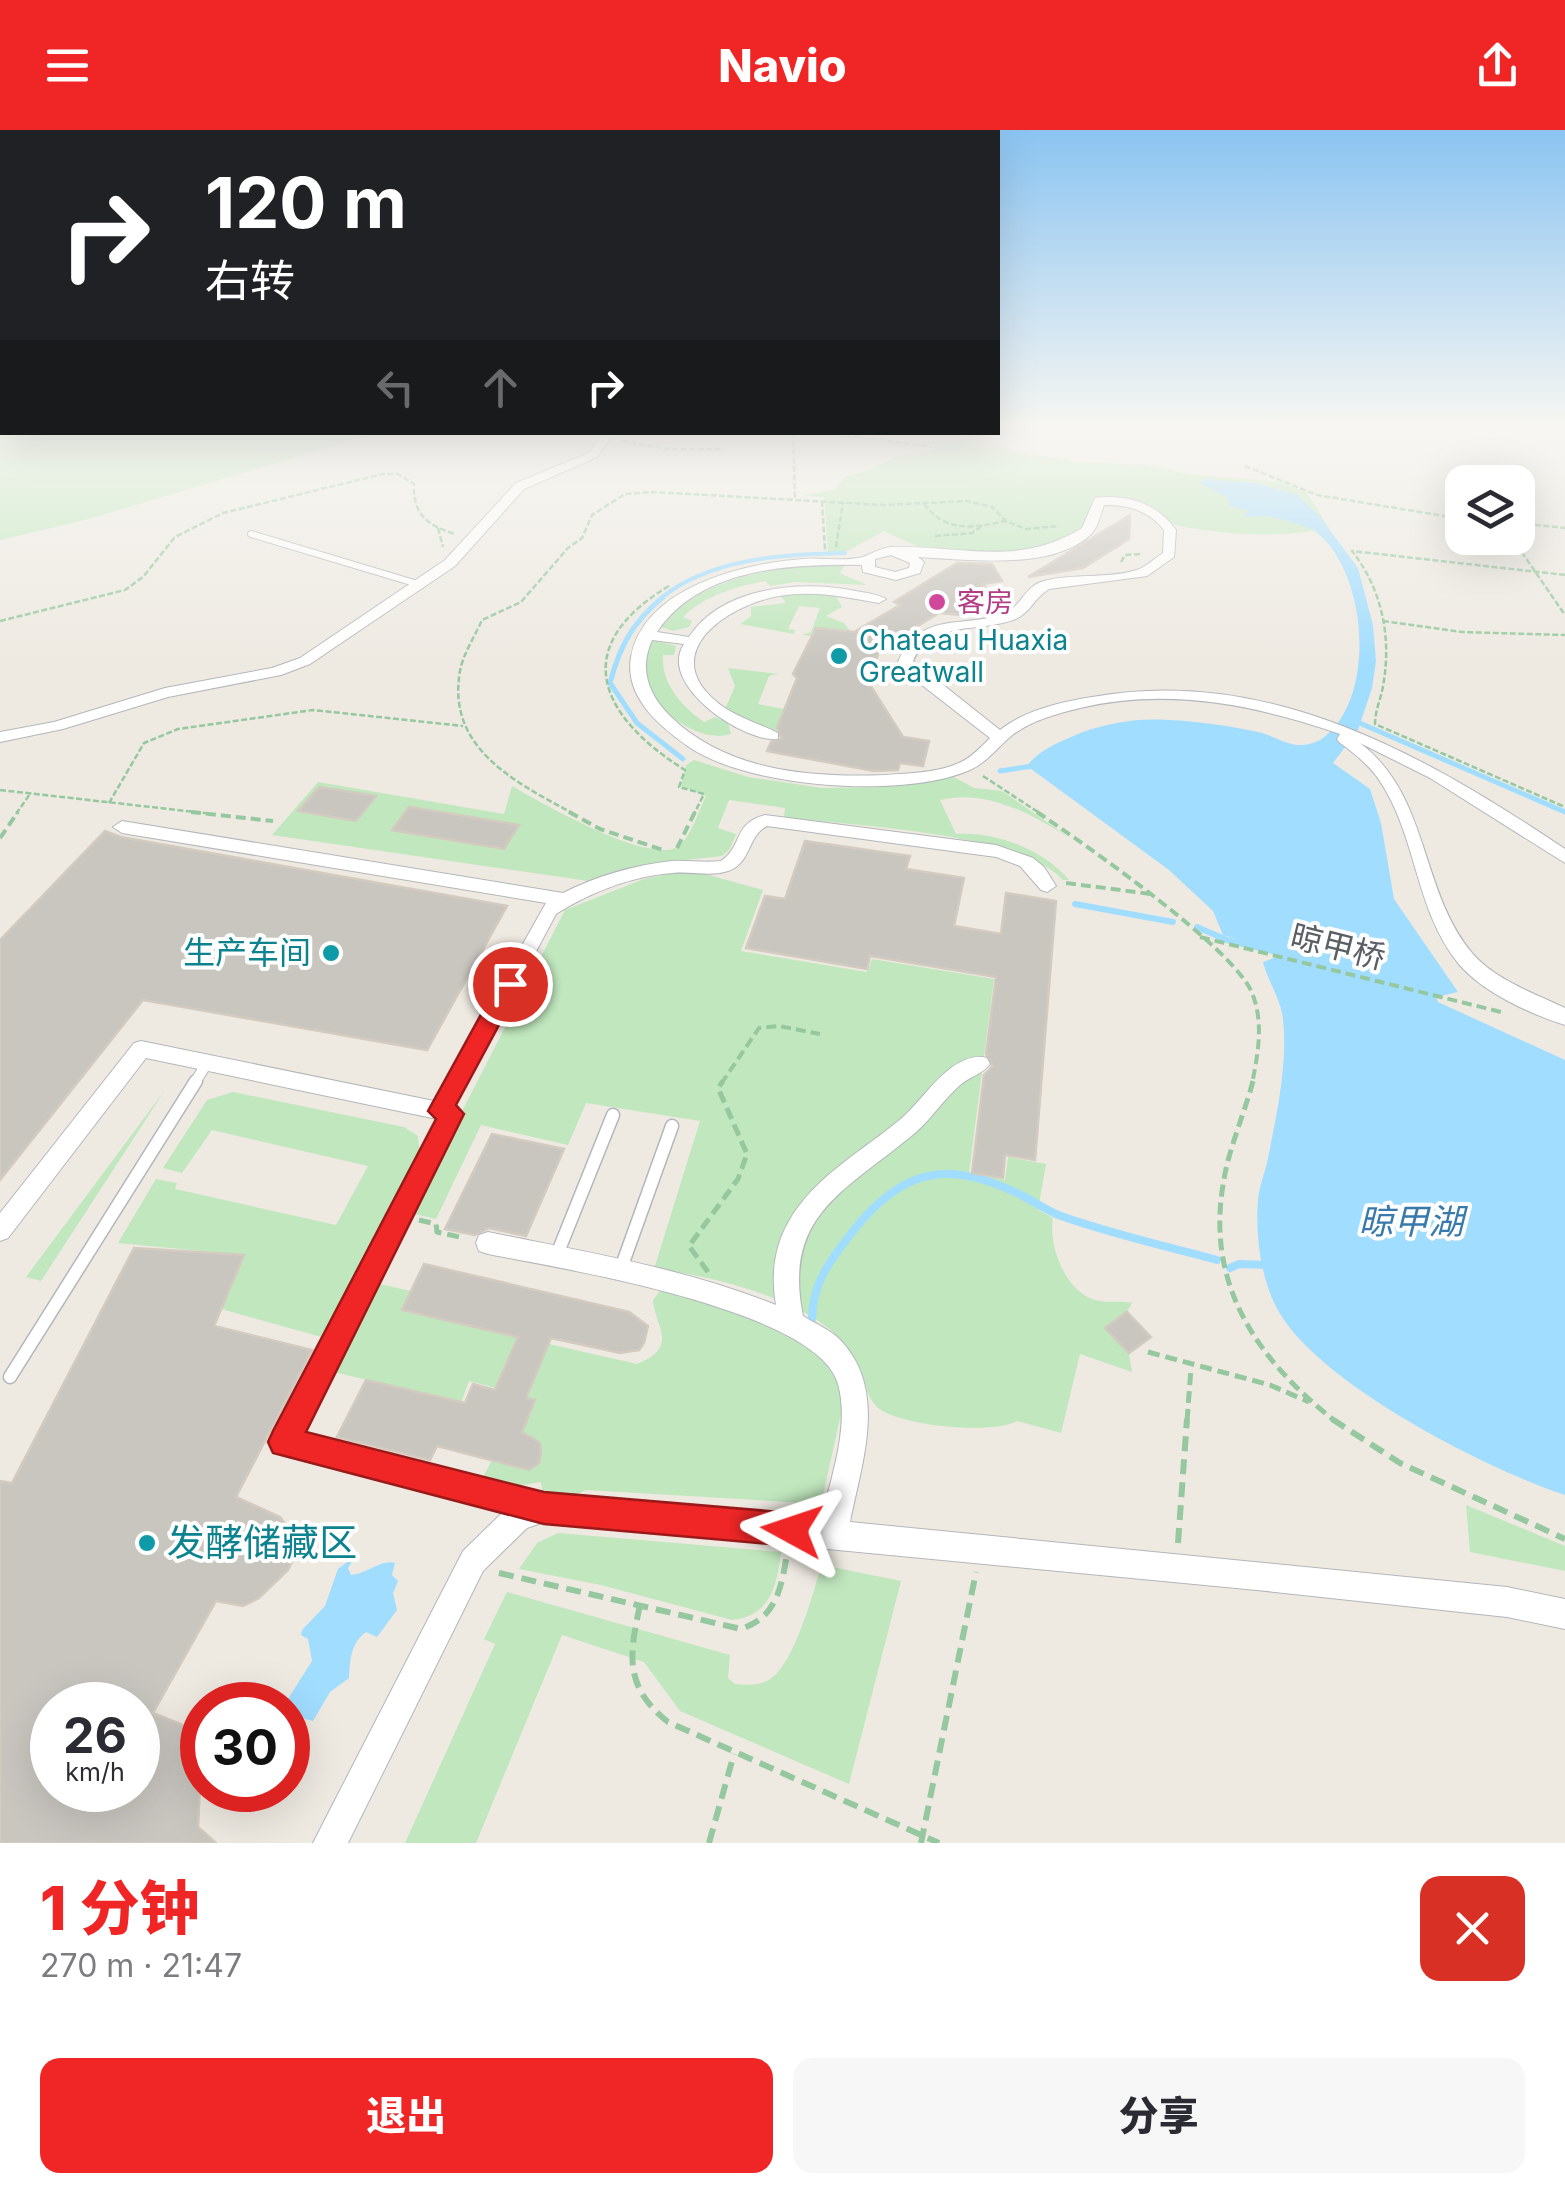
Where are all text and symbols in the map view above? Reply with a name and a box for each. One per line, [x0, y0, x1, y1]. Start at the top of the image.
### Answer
icon: menu [40, 38, 95, 93]
text: Navio [718, 38, 847, 93]
icon: share [1470, 38, 1525, 93]
text: 120 m [205, 160, 407, 245]
icon: right [40, 170, 170, 300]
text: 右转 [205, 253, 295, 308]
icon: left [368, 360, 423, 415]
icon: ahead [473, 360, 528, 415]
icon: right [578, 360, 633, 415]
map controls [1445, 465, 1535, 555]
button: layers [1445, 465, 1535, 555]
place label: 客房 [957, 585, 1013, 619]
marker: 客房 [926, 591, 948, 613]
place label: Chateau Huaxia Greatwall [859, 623, 1068, 689]
marker: Chateau Huaxia Greatwall [828, 645, 850, 667]
street label: 晾甲桥 [1287, 916, 1389, 977]
place label: 生产车间 [183, 933, 311, 972]
marker: 生产车间 [320, 942, 342, 964]
pin [468, 942, 553, 1027]
icon: arrive [483, 957, 538, 1012]
water label: 晾甲湖 [1358, 1200, 1468, 1242]
position arrow [740, 1478, 844, 1582]
place label: 发酵储藏区 [167, 1519, 357, 1565]
marker: 发酵储藏区 [136, 1532, 158, 1554]
speed limit sign: 30 [180, 1682, 310, 1812]
text: 26 [63, 1705, 127, 1765]
text: km/h [65, 1757, 125, 1787]
text: 1 分钟 [40, 1872, 200, 1944]
button: close [1420, 1876, 1525, 1981]
text: 270 m · 21:47 [40, 1946, 242, 1985]
button: 退出 [40, 2058, 773, 2173]
button: 分享 [793, 2058, 1525, 2173]

